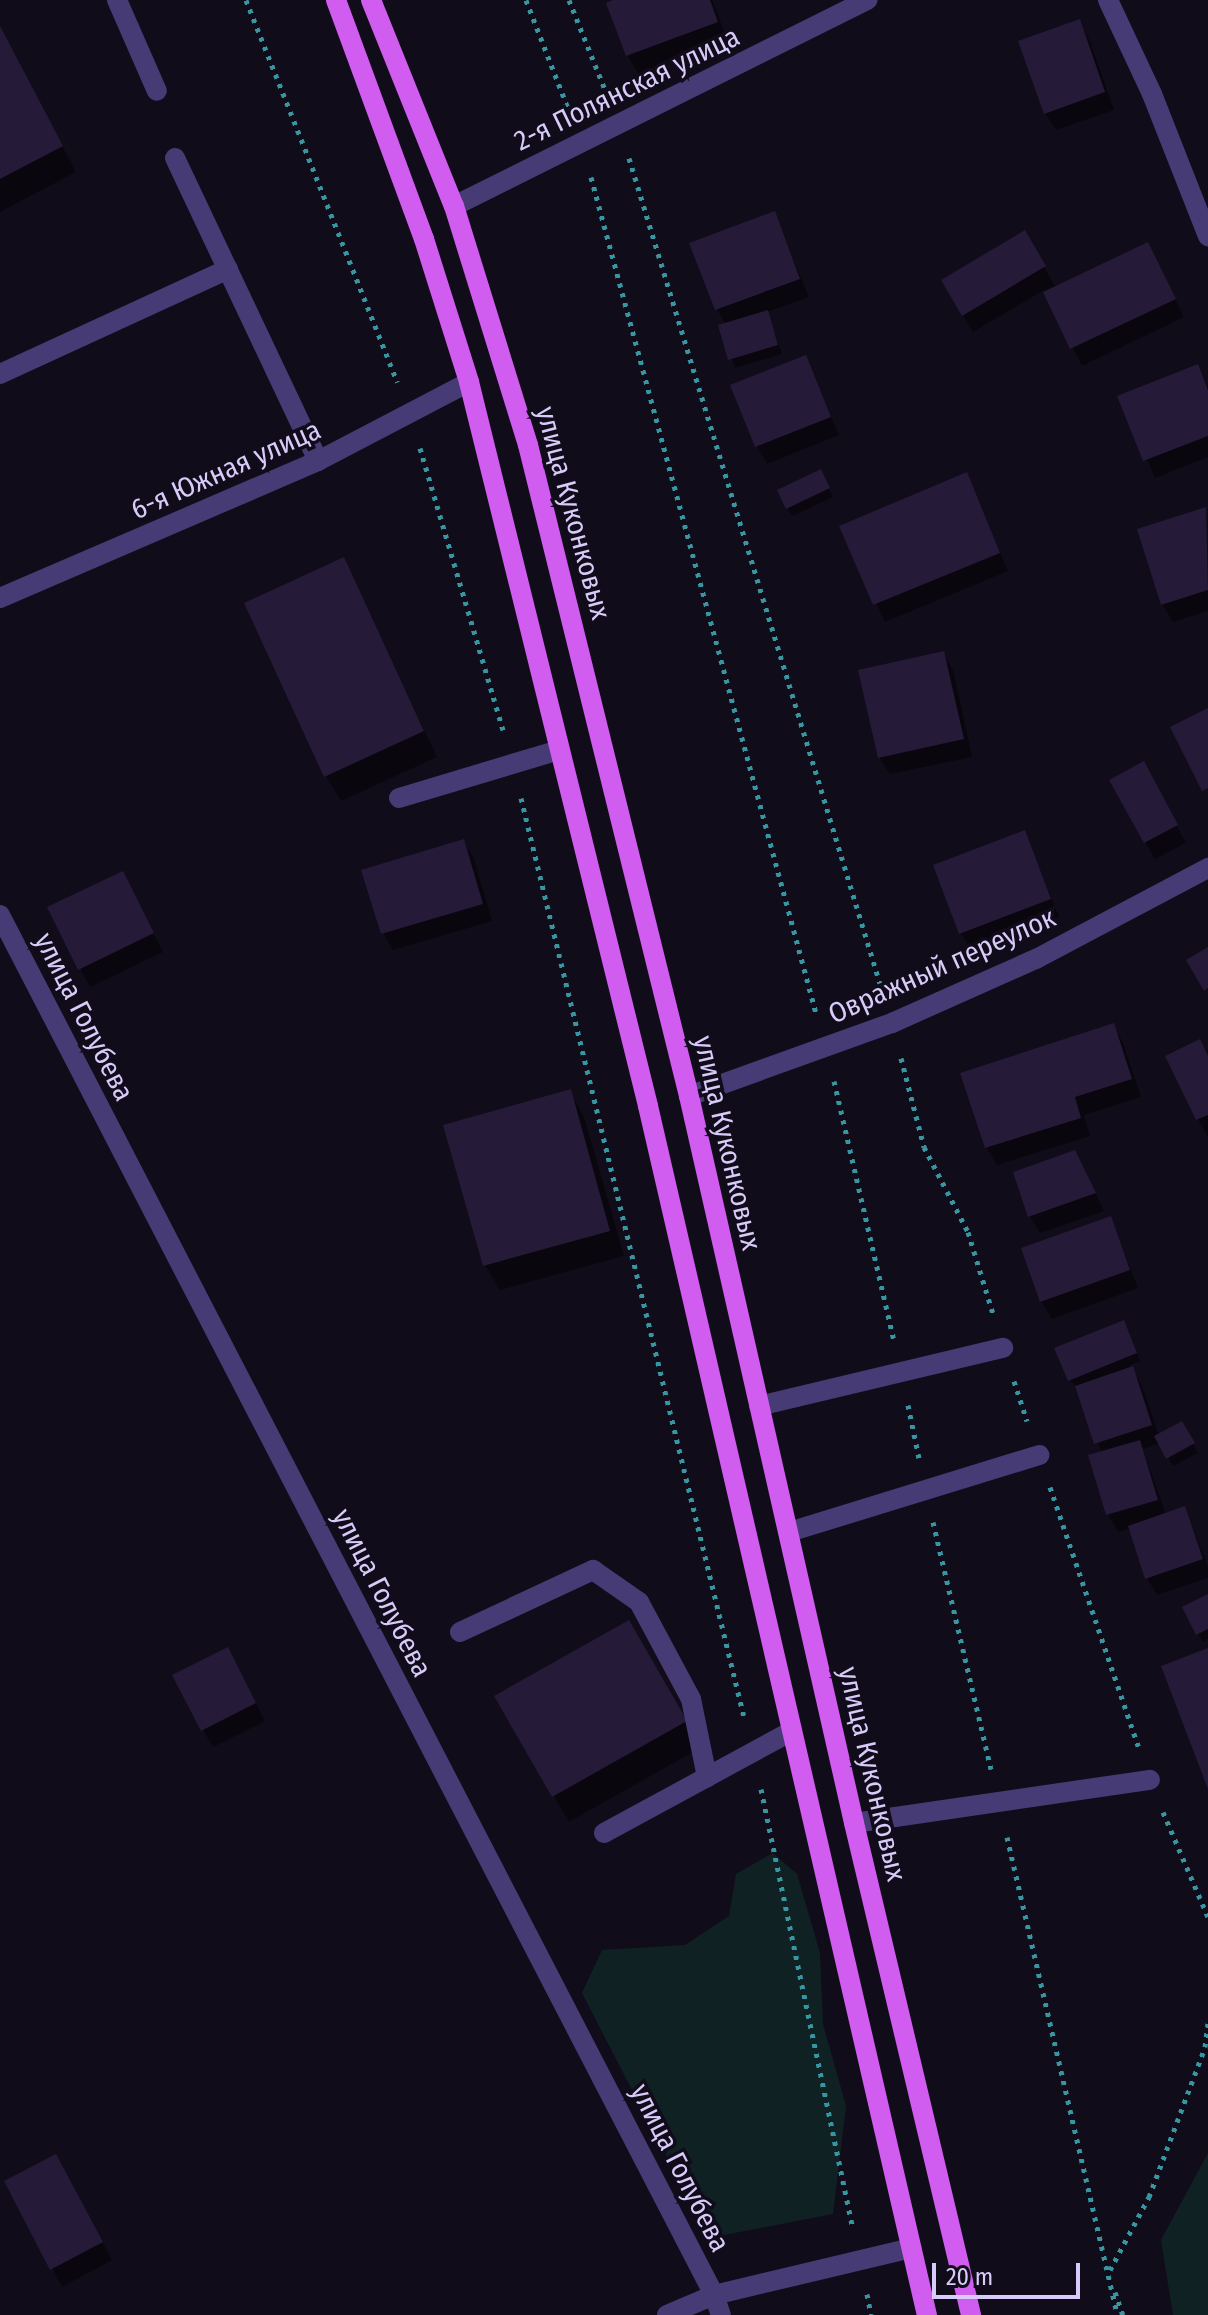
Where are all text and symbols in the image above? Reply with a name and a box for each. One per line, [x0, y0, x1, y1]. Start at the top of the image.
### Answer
street label: 2-я Полянская улица [509, 20, 745, 158]
street label: улица Куконковых [528, 403, 618, 623]
street label: 6-я Южная улица [126, 413, 326, 527]
street label: Овражный переулок [823, 901, 1061, 1031]
street label: улица Голубева [27, 927, 141, 1107]
street label: улица Куконковых [686, 1033, 768, 1253]
street label: улица Голубева [325, 1503, 439, 1683]
street label: улица Куконковых [831, 1664, 913, 1884]
street label: улица Голубева [623, 2078, 737, 2258]
scale bar [936, 2247, 1084, 2297]
text: 20 m [946, 2263, 993, 2291]

